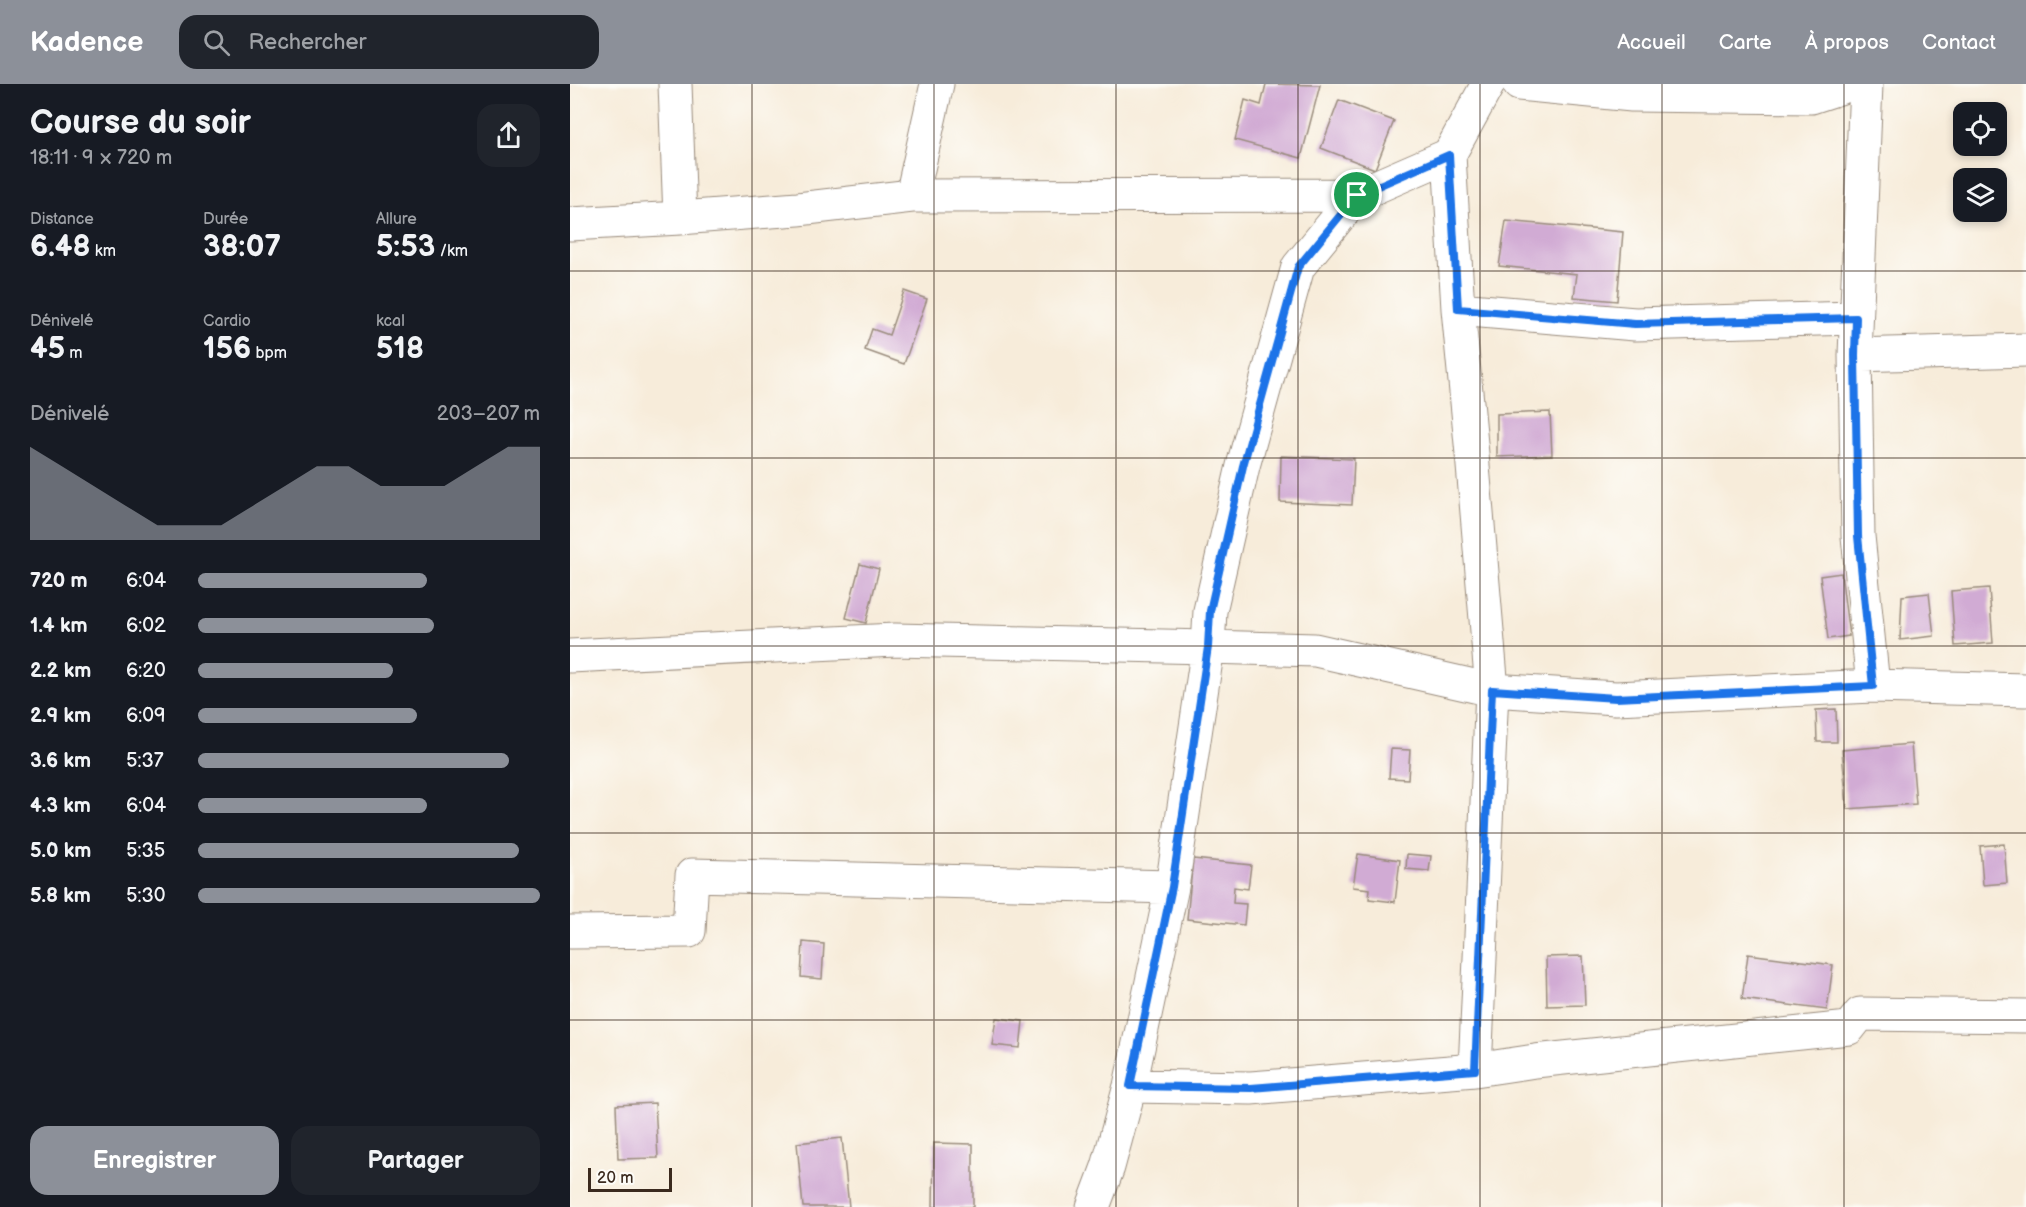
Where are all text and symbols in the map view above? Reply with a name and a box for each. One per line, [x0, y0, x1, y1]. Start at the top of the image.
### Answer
search box [179, 15, 599, 69]
text: Kadence [30, 26, 143, 59]
icon: search [200, 26, 233, 59]
text: Rechercher [248, 29, 366, 56]
text: Accueil [1617, 30, 1686, 55]
text: Carte [1719, 30, 1772, 55]
text: À propos [1805, 30, 1889, 55]
text: Contact [1922, 30, 1996, 55]
map controls [1953, 102, 2007, 222]
button: locate [1953, 102, 2007, 156]
text: Course du soir [30, 103, 251, 143]
button: share [477, 104, 540, 167]
text: 18:11 · 9 × 720 m [30, 146, 172, 170]
button: layers [1953, 168, 2007, 222]
pin [1331, 169, 1382, 220]
icon: arrive [1340, 178, 1373, 211]
text: Distance [30, 210, 94, 229]
text: Durée [203, 210, 248, 229]
text: Allure [376, 210, 417, 229]
text: 6.48 [30, 229, 90, 265]
text: 38:07 [203, 229, 281, 265]
text: 5:53 [376, 229, 435, 265]
text: km [90, 242, 116, 261]
text: /km [435, 242, 468, 261]
text: Dénivelé [30, 312, 93, 331]
text: Cardio [203, 312, 251, 331]
text: kcal [376, 312, 405, 331]
text: 45 [30, 331, 65, 367]
text: 156 [203, 331, 251, 367]
text: 518 [376, 331, 424, 367]
text: m [65, 344, 83, 363]
text: bpm [251, 344, 287, 363]
text: Dénivelé [30, 402, 109, 426]
text: 203–207 m [437, 402, 540, 426]
text: 720 m [30, 569, 88, 593]
text: 6:04 [126, 569, 166, 593]
text: 1.4 km [30, 614, 88, 638]
text: 6:02 [126, 614, 166, 638]
text: 2.2 km [30, 659, 91, 683]
text: 6:20 [126, 659, 166, 683]
text: 2.9 km [30, 704, 91, 728]
text: 6:09 [126, 704, 166, 728]
text: 3.6 km [30, 749, 91, 773]
text: 5:37 [126, 749, 164, 773]
text: 4.3 km [30, 794, 91, 818]
text: 6:04 [126, 794, 166, 818]
text: 5.0 km [30, 839, 91, 863]
text: 5:35 [126, 839, 165, 863]
text: 5.8 km [30, 884, 91, 908]
text: 5:30 [126, 884, 166, 908]
button: Enregistrer [30, 1126, 279, 1195]
button: Partager [291, 1126, 540, 1195]
scale bar [588, 1165, 672, 1192]
text: 20 m [597, 1169, 633, 1188]

